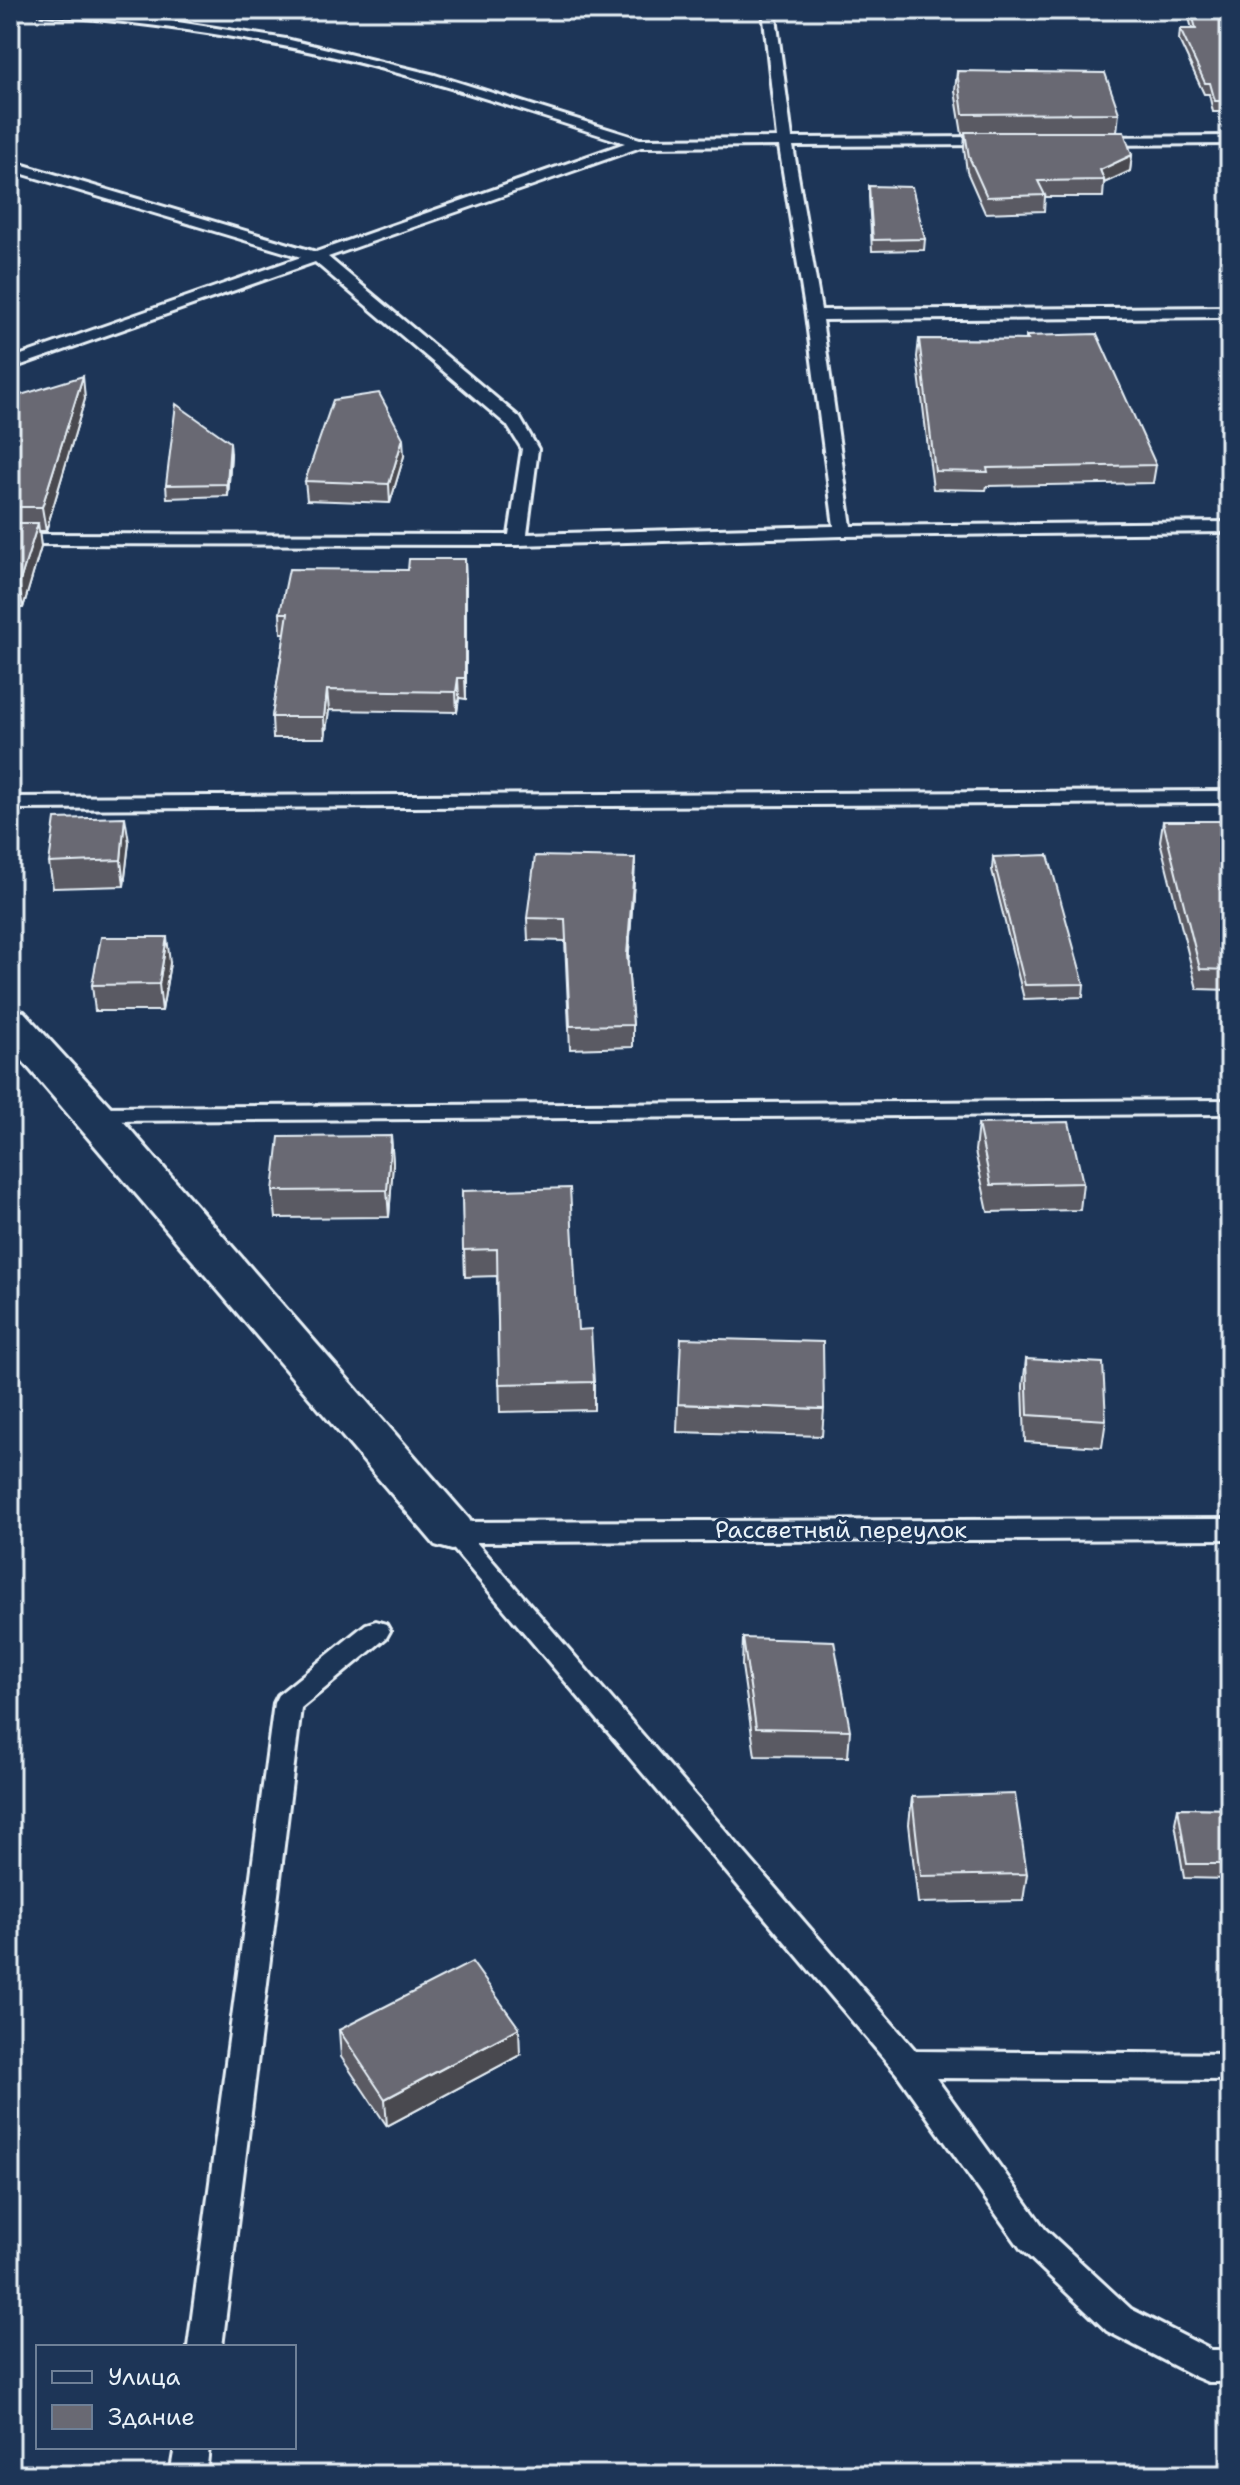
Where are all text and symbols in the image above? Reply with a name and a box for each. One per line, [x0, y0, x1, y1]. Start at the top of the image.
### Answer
street label: Рассветный переулок [715, 1514, 967, 1546]
legend [36, 2345, 296, 2449]
text: Улица [108, 2361, 181, 2393]
text: Здание [108, 2401, 195, 2433]

